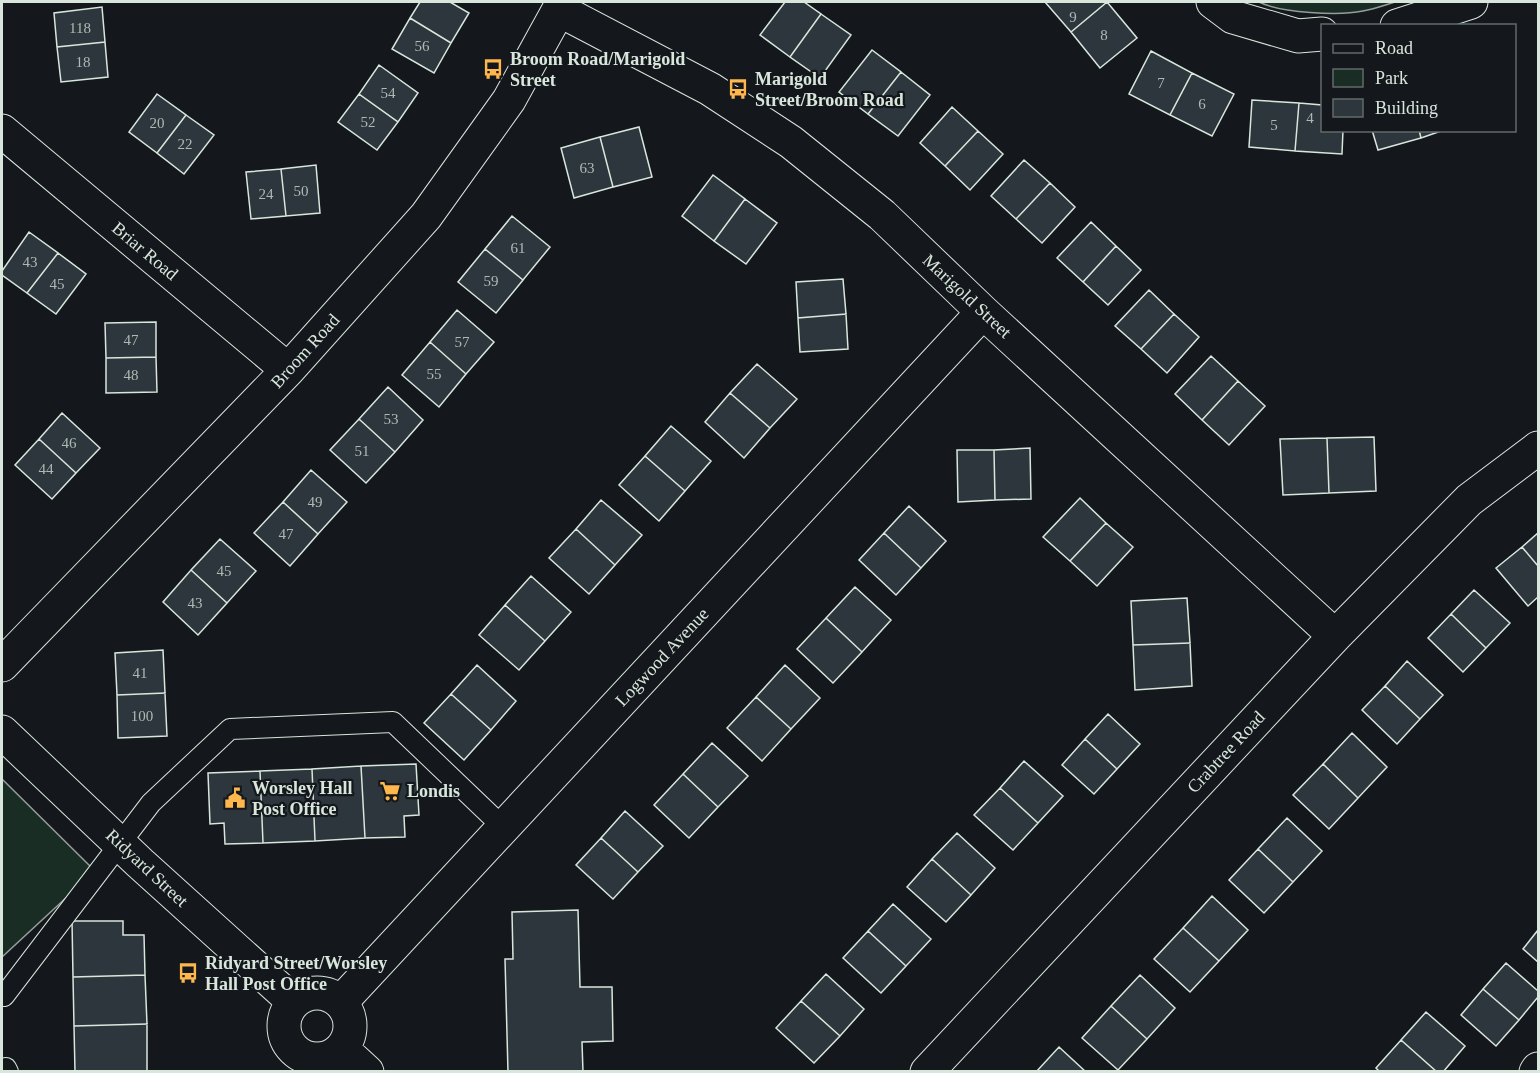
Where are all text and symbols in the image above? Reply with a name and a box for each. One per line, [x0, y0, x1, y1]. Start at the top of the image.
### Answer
house number: 9 [1069, 9, 1077, 25]
house number: 118 [69, 20, 91, 36]
legend [1321, 24, 1516, 132]
house number: 8 [1100, 27, 1108, 43]
house number: 56 [415, 38, 430, 54]
text: Road [1375, 38, 1413, 58]
place label: Broom Road/Marigold Street [510, 49, 685, 90]
house number: 18 [76, 54, 91, 70]
bus stop icon: Broom Road/Marigold Street [481, 57, 505, 81]
text: Park [1375, 68, 1408, 88]
place label: Marigold Street/Broom Road [755, 69, 904, 110]
house number: 7 [1157, 75, 1165, 91]
bus stop icon: Marigold Street/Broom Road [726, 77, 750, 101]
house number: 54 [381, 85, 396, 101]
house number: 6 [1198, 96, 1206, 112]
text: Building [1375, 98, 1438, 118]
house number: 4 [1306, 110, 1314, 126]
house number: 52 [361, 114, 376, 130]
house number: 20 [150, 115, 165, 131]
house number: 5 [1270, 117, 1278, 133]
house number: 22 [178, 136, 193, 152]
house number: 63 [580, 160, 595, 176]
house number: 50 [294, 183, 309, 199]
house number: 24 [259, 186, 274, 202]
street label: Briar Road [108, 218, 182, 284]
house number: 61 [511, 240, 526, 256]
street label: Marigold Street [919, 250, 1015, 342]
house number: 43 [23, 254, 38, 270]
house number: 59 [484, 273, 499, 289]
house number: 45 [50, 276, 65, 292]
street label: Broom Road [267, 310, 343, 392]
house number: 47 [124, 332, 139, 348]
house number: 57 [455, 334, 470, 350]
house number: 55 [427, 366, 442, 382]
house number: 48 [124, 367, 139, 383]
house number: 53 [384, 411, 399, 427]
house number: 46 [62, 435, 77, 451]
house number: 51 [355, 443, 370, 459]
house number: 44 [39, 461, 54, 477]
house number: 49 [308, 494, 323, 510]
house number: 47 [279, 526, 294, 542]
house number: 45 [217, 563, 232, 579]
house number: 43 [188, 595, 203, 611]
street label: Logwood Avenue [611, 604, 713, 710]
house number: 41 [133, 665, 148, 681]
street label: Crabtree Road [1183, 707, 1269, 797]
house number: 100 [131, 708, 153, 724]
place label: Worsley Hall Post Office [252, 778, 353, 819]
supermarket icon: Londis [378, 779, 402, 803]
place label: Londis [407, 781, 460, 801]
public building icon: Worsley Hall Post Office [223, 786, 247, 810]
street label: Ridyard Street [102, 825, 192, 911]
place label: Ridyard Street/Worsley Hall Post Office [205, 953, 387, 994]
bus stop icon: Ridyard Street/Worsley Hall Post Office [176, 961, 200, 985]

